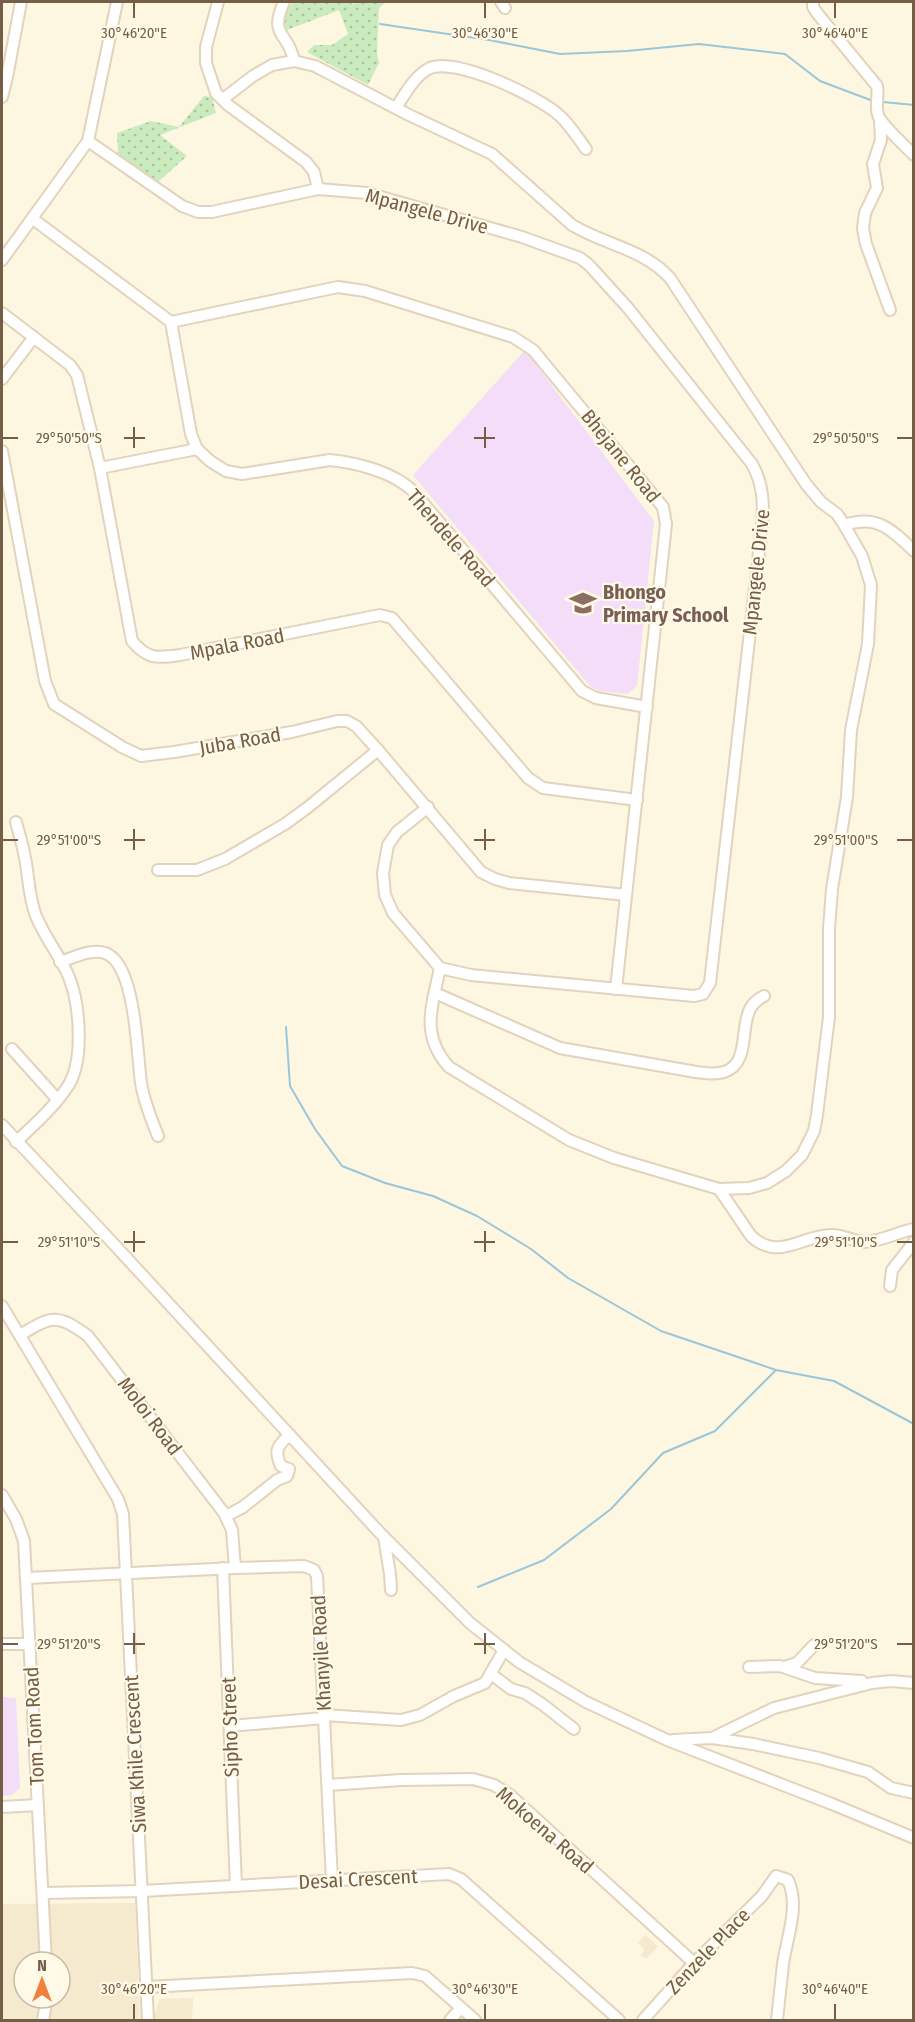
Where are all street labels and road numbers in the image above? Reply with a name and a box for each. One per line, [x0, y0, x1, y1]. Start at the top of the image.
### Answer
street label: Mpangele Drive [363, 183, 491, 239]
street label: Bhejane Road [576, 405, 666, 507]
street label: Thendele Road [402, 484, 500, 592]
street label: Mpangele Drive [737, 508, 775, 636]
street label: Mpala Road [188, 623, 286, 665]
street label: Juba Road [197, 722, 283, 760]
street label: Moloi Road [113, 1372, 187, 1460]
street label: Khanyile Road [306, 1594, 336, 1712]
street label: Tom Tom Road [19, 1666, 49, 1786]
street label: Siwa Khile Crescent [119, 1674, 151, 1834]
street label: Sipho Street [216, 1676, 244, 1778]
street label: Mokoena Road [492, 1781, 598, 1879]
street label: Desai Crescent [298, 1864, 419, 1894]
street label: Zenzele Place [661, 1903, 755, 1999]

